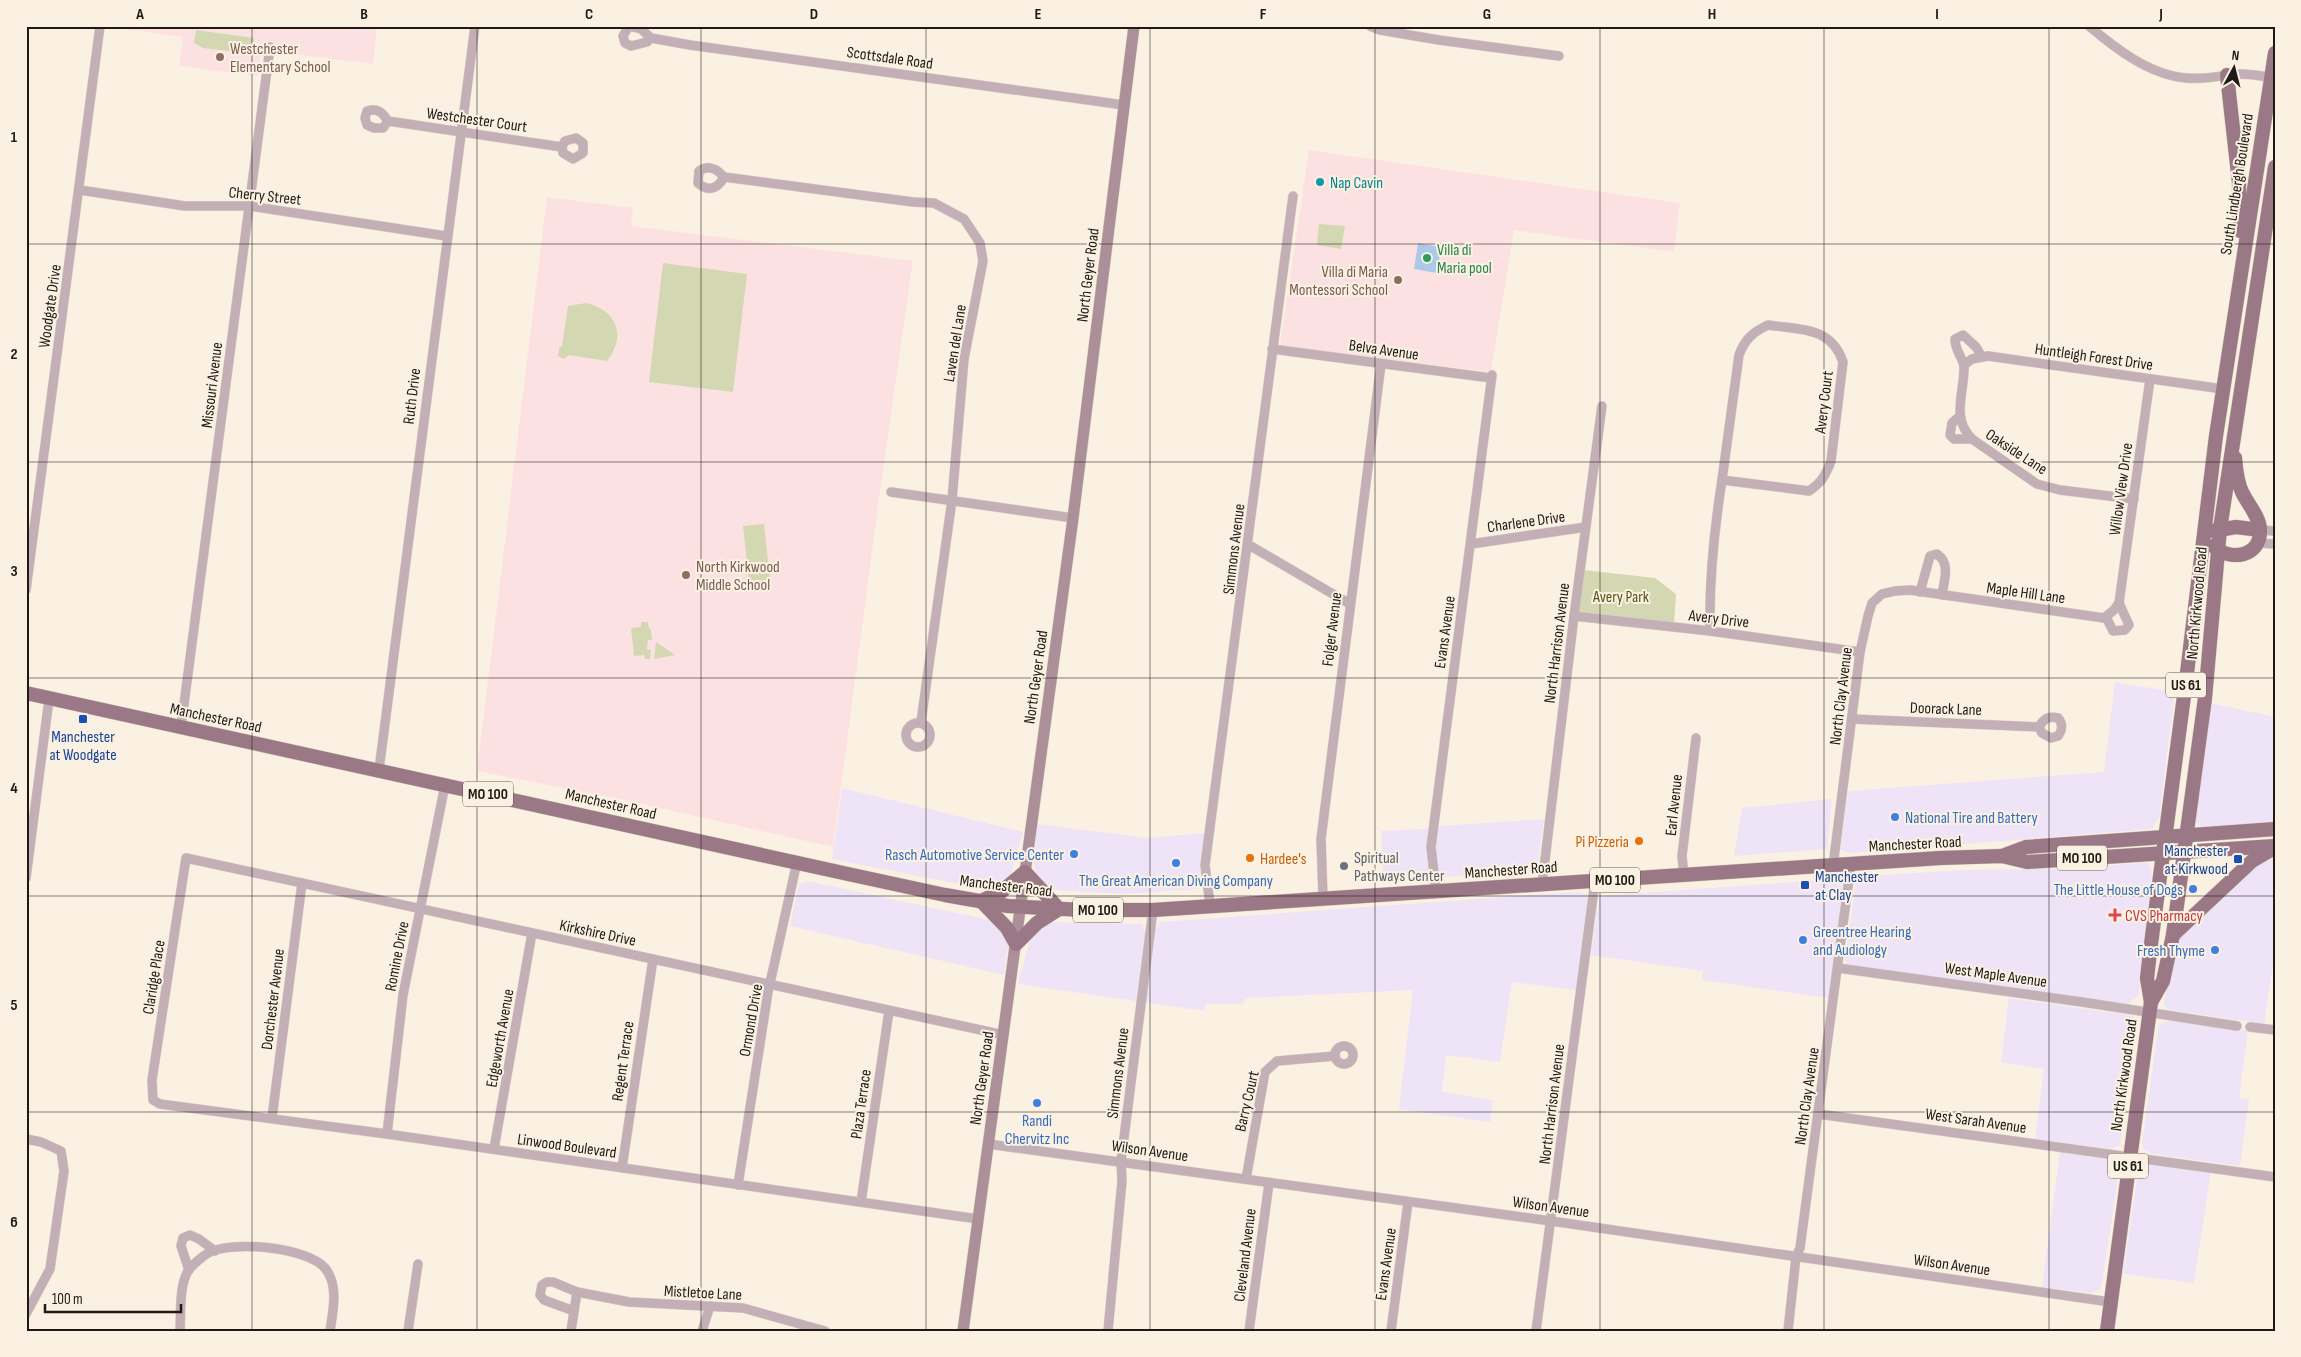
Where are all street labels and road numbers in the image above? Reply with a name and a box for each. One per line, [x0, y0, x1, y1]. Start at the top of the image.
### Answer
street label: Scottsdale Road [846, 43, 934, 74]
street label: Westchester Court [425, 104, 528, 137]
street label: South Lindbergh Boulevard [2217, 112, 2258, 256]
street label: Cherry Street [228, 183, 302, 210]
street label: North Geyer Road [1073, 227, 1104, 323]
street label: Woodgate Drive [35, 263, 66, 349]
street label: Laven del Lane [940, 303, 971, 383]
street label: Belva Avenue [1348, 336, 1420, 365]
street label: Huntleigh Forest Drive [2033, 340, 2154, 375]
street label: Missouri Avenue [198, 341, 227, 429]
street label: Ruth Drive [400, 367, 425, 425]
street label: Avery Court [1811, 370, 1838, 436]
street label: Oakside Lane [1982, 425, 2051, 479]
street label: Willow View Drive [2106, 442, 2137, 537]
street label: Simmons Avenue [1219, 503, 1249, 596]
street label: Charlene Drive [1486, 508, 1566, 537]
street label: North Kirkwood Road [2183, 546, 2212, 660]
street label: Maple Hill Lane [1985, 579, 2066, 608]
street label: North Harrison Avenue [1541, 582, 1574, 704]
street label: Folger Avenue [1319, 591, 1346, 667]
street label: Evans Avenue [1431, 595, 1460, 670]
street label: Avery Drive [1687, 606, 1750, 633]
street label: North Geyer Road [1021, 629, 1052, 725]
street label: North Clay Avenue [1826, 646, 1857, 746]
road number: US 61 [2166, 672, 2206, 698]
street label: Doorack Lane [1910, 699, 1982, 720]
street label: Manchester Road [168, 700, 263, 737]
street label: Earl Avenue [1662, 773, 1687, 837]
road number: MO 100 [463, 782, 513, 806]
street label: Manchester Road [563, 785, 658, 824]
street label: Manchester Road [1868, 833, 1962, 856]
road number: MO 100 [2057, 846, 2107, 870]
street label: Manchester Road [1464, 858, 1558, 883]
road number: MO 100 [1590, 868, 1640, 892]
street label: Manchester Road [959, 871, 1053, 902]
road number: MO 100 [1073, 898, 1123, 922]
street label: Kirkshire Drive [558, 916, 638, 951]
street label: Romine Drive [381, 920, 414, 993]
street label: Claridge Place [139, 939, 170, 1016]
street label: Dorchester Avenue [258, 948, 289, 1051]
street label: West Maple Avenue [1943, 959, 2048, 992]
street label: Ormond Drive [736, 982, 767, 1058]
street label: Edgeworth Avenue [482, 988, 518, 1089]
street label: North Kirkwood Road [2107, 1018, 2142, 1132]
street label: Regent Terrace [608, 1020, 638, 1102]
street label: Simmons Avenue [1103, 1027, 1133, 1120]
street label: North Geyer Road [967, 1030, 998, 1126]
street label: North Harrison Avenue [1536, 1043, 1569, 1165]
street label: North Clay Avenue [1791, 1046, 1824, 1146]
street label: Plaza Terrace [847, 1068, 876, 1140]
street label: Barry Court [1231, 1069, 1264, 1134]
street label: West Sarah Avenue [1924, 1105, 2028, 1138]
street label: Linwood Boulevard [516, 1130, 618, 1163]
street label: Wilson Avenue [1110, 1137, 1189, 1166]
road number: US 61 [2108, 1154, 2148, 1178]
street label: Wilson Avenue [1511, 1193, 1590, 1222]
street label: Cleveland Avenue [1230, 1207, 1261, 1303]
street label: Evans Avenue [1372, 1227, 1401, 1302]
street label: Wilson Avenue [1912, 1251, 1991, 1280]
street label: Mistletoe Lane [663, 1282, 742, 1305]

